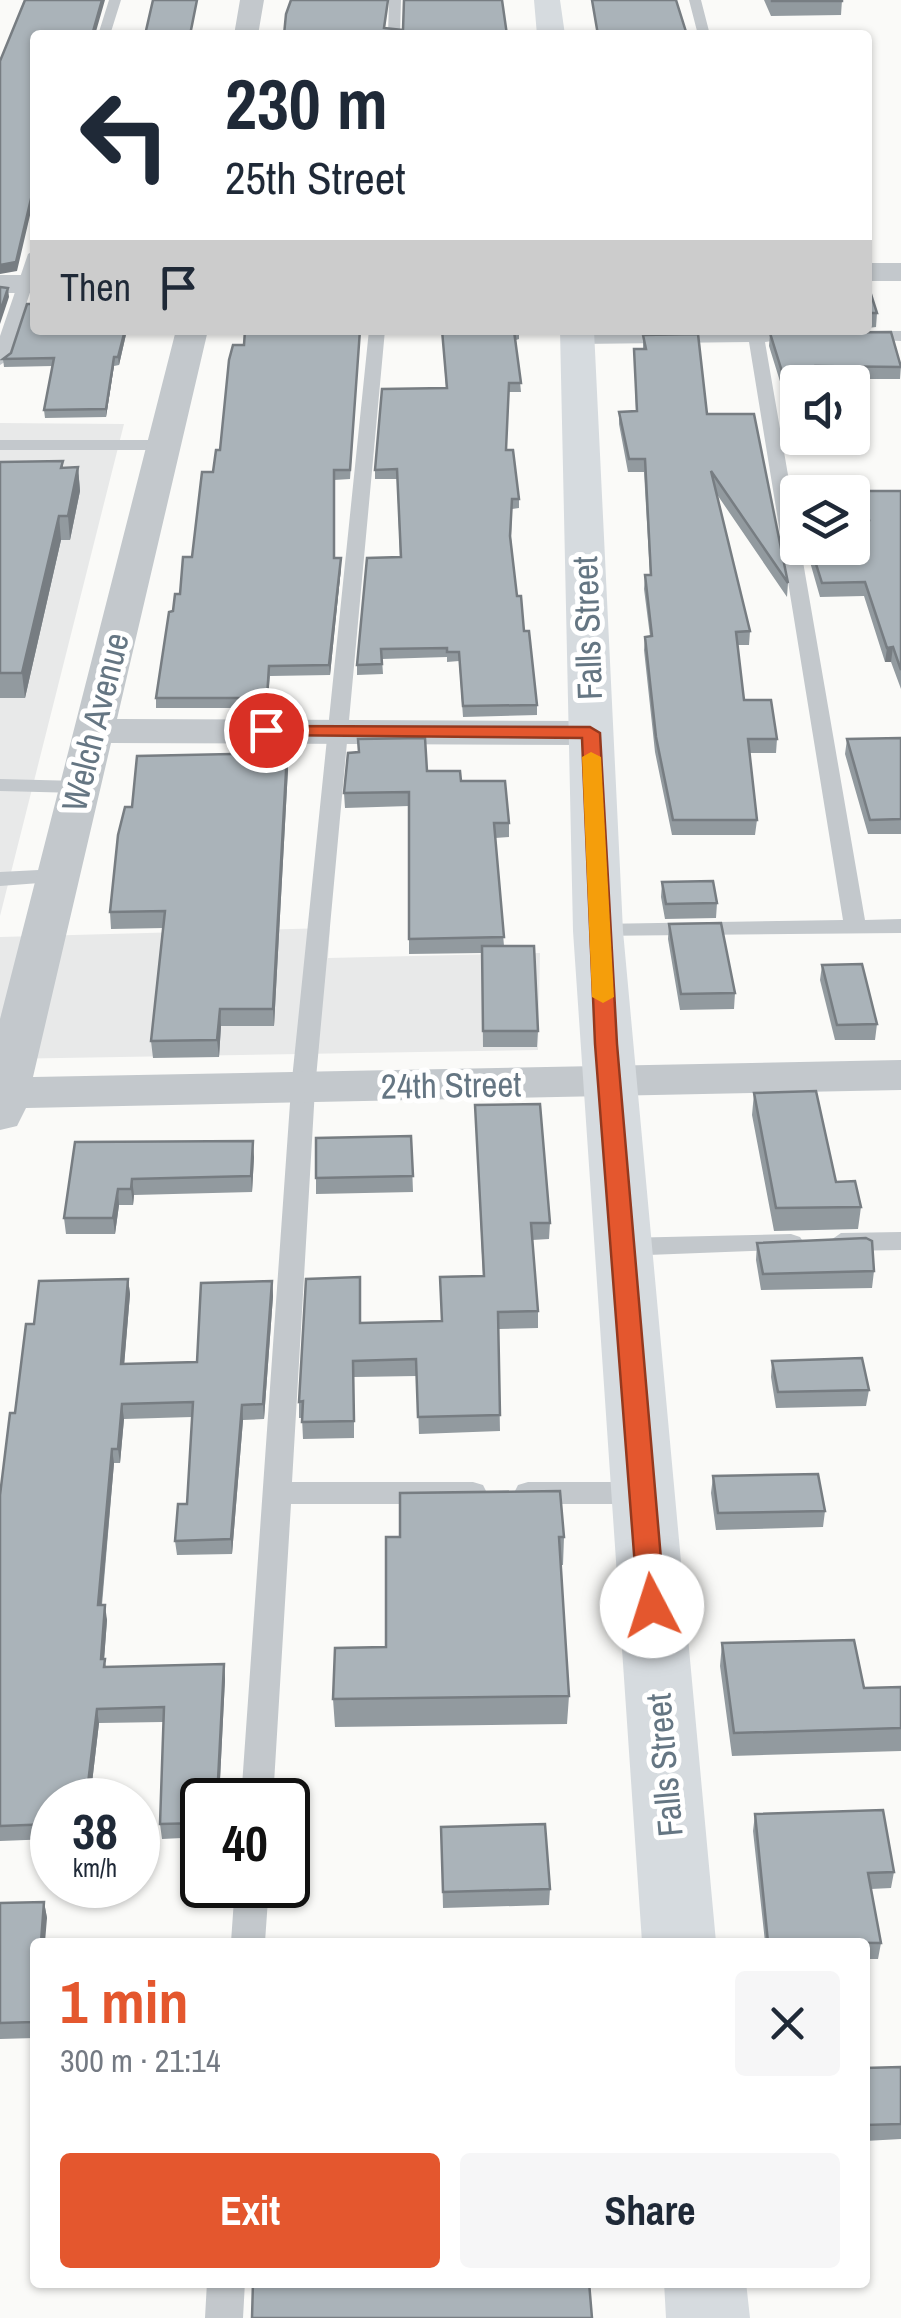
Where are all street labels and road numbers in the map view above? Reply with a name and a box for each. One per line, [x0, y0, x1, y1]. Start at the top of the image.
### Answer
street label: Falls Street [561, 555, 613, 701]
street label: Welch Avenue [50, 628, 140, 816]
street label: 24th Street [380, 1060, 522, 1110]
street label: Falls Street [634, 1691, 694, 1839]

